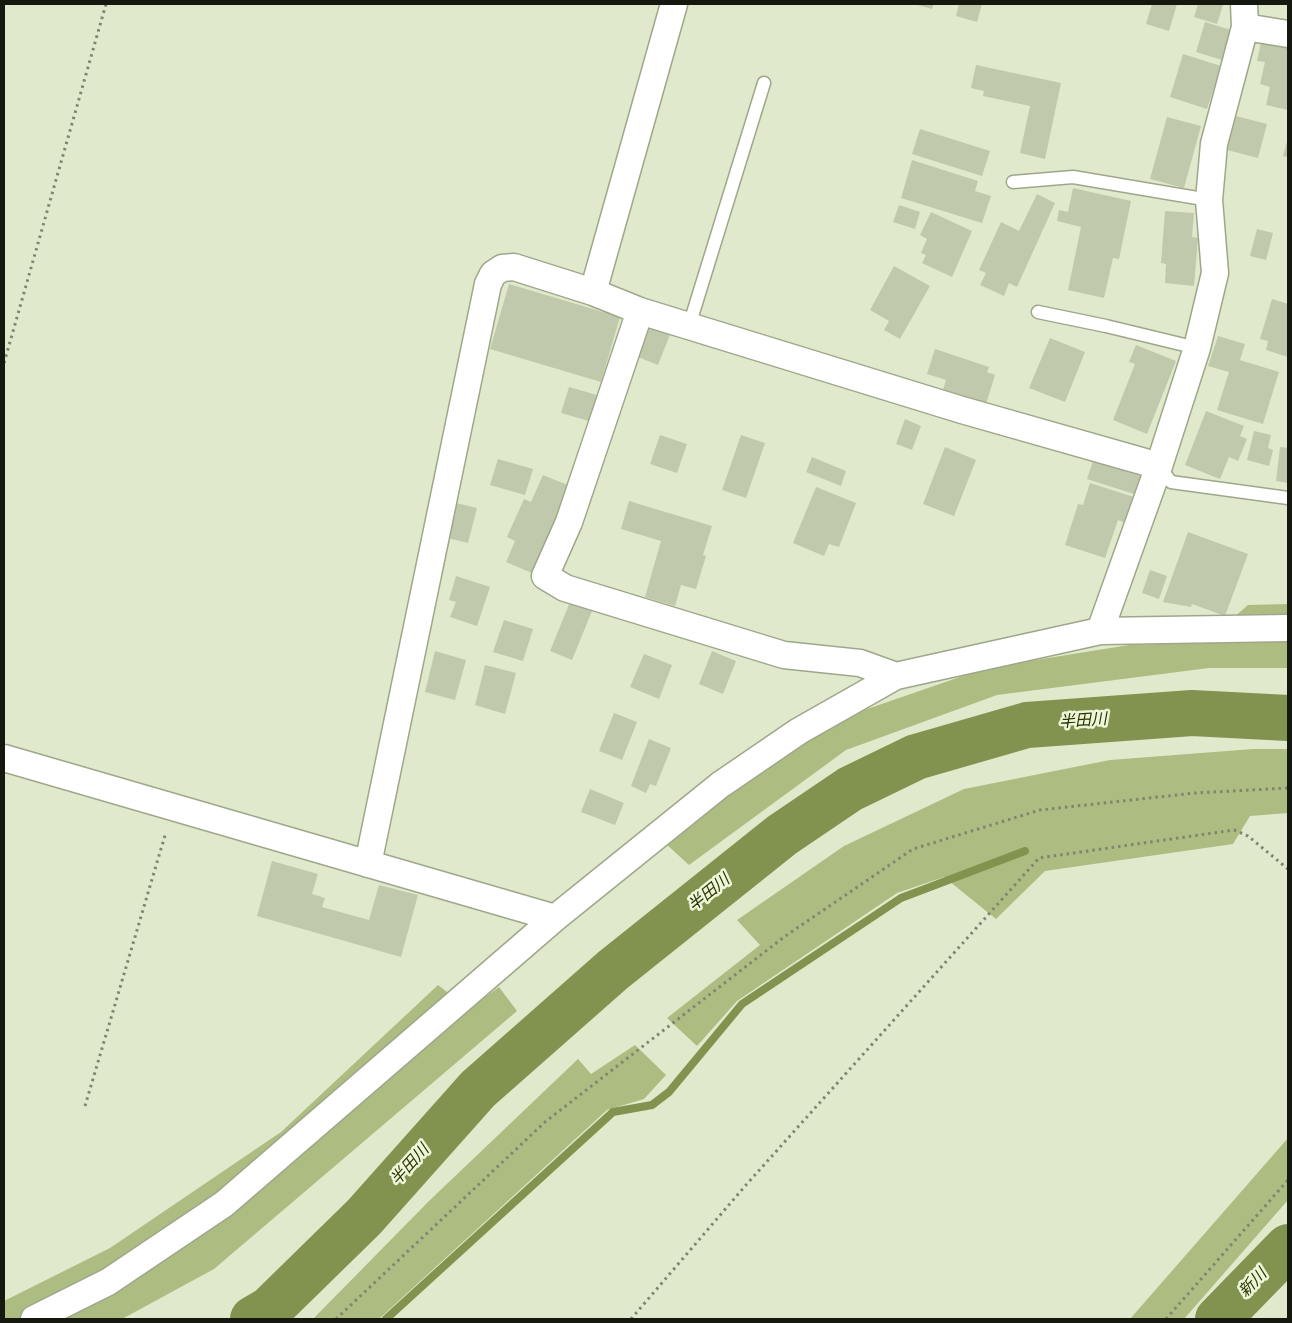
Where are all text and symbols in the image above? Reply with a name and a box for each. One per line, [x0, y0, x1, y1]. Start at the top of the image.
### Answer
water label: 半田川 [1058, 710, 1108, 732]
water label: 半田川 [684, 870, 734, 916]
water label: 半田川 [387, 1141, 433, 1189]
water label: 新川 [1235, 1265, 1271, 1301]

